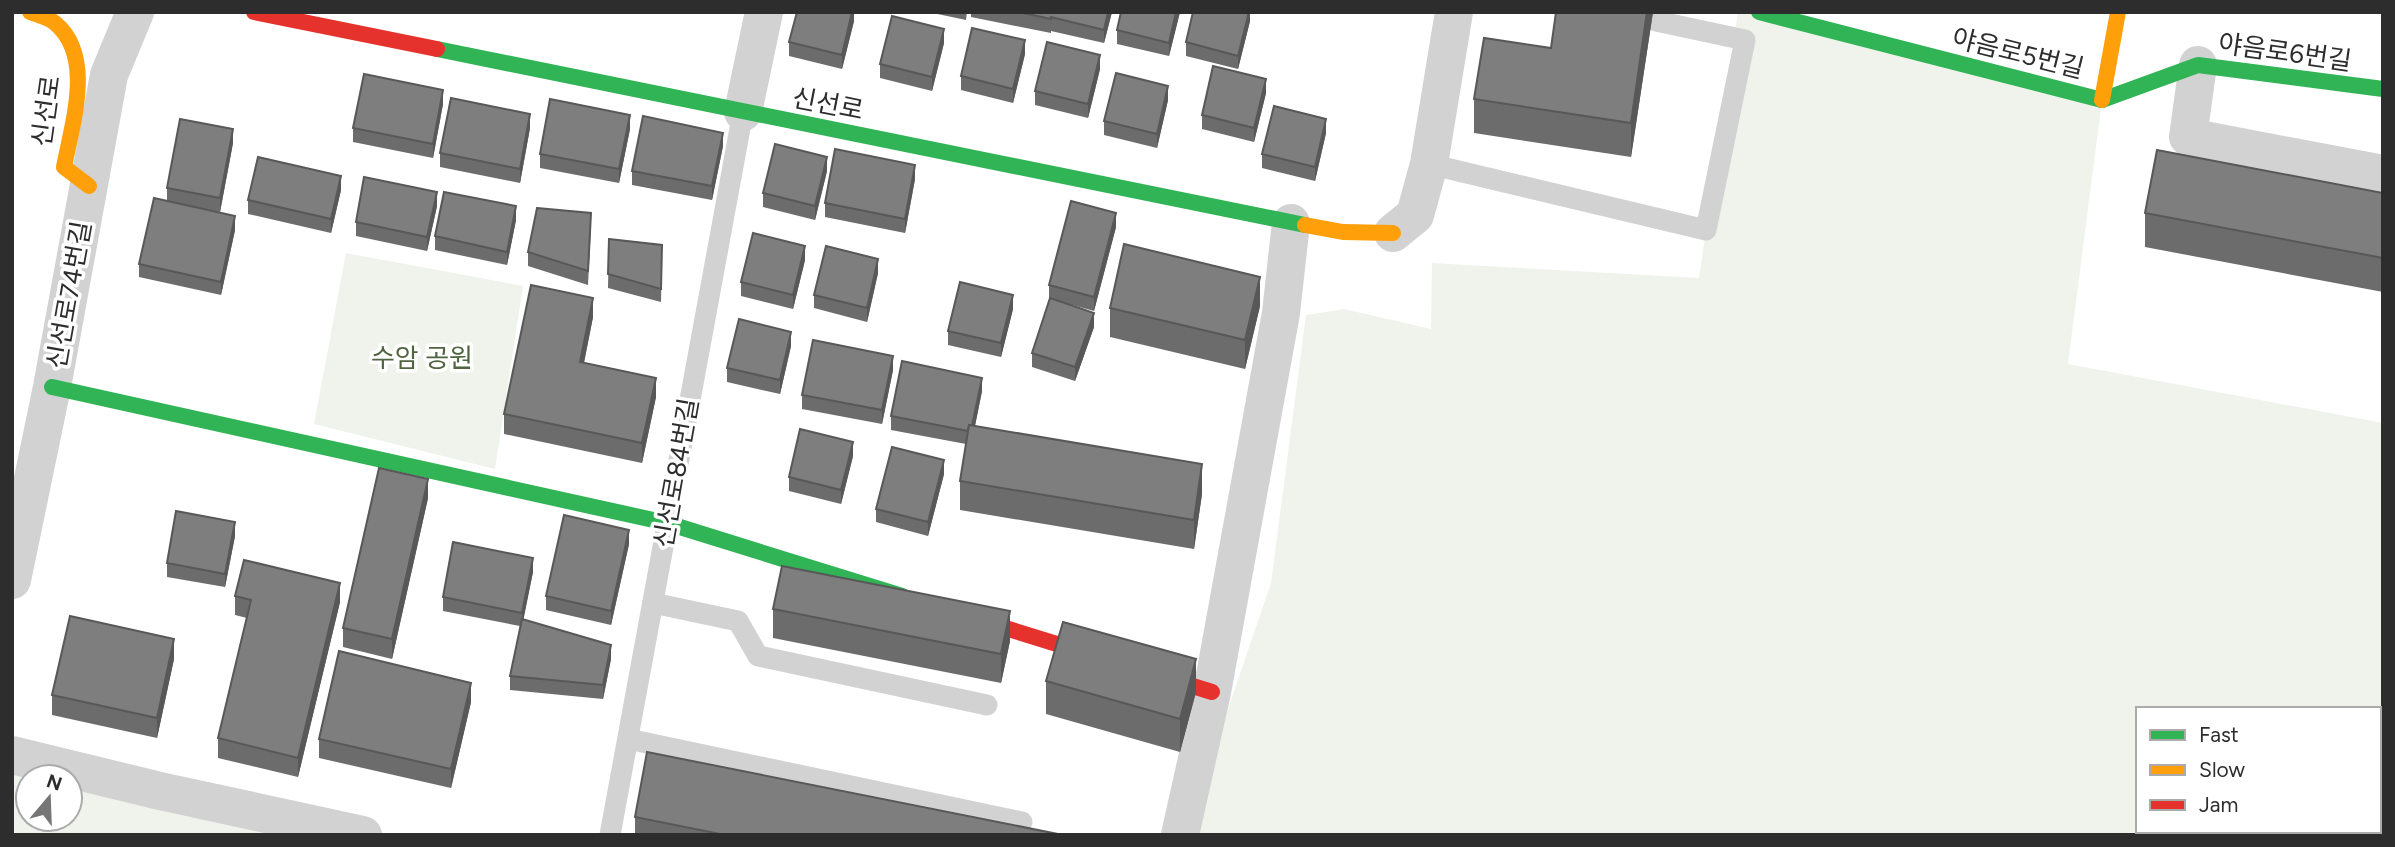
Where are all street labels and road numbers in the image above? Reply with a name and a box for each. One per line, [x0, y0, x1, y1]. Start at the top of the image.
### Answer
street label: 야음로5번길 [1949, 21, 2087, 85]
street label: 야음로6번길 [2216, 27, 2354, 77]
street label: 신선로 [25, 73, 67, 149]
street label: 신선로 [790, 81, 866, 127]
street label: 신선로74번길 [40, 218, 98, 372]
street label: 신선로84번길 [647, 396, 705, 550]

